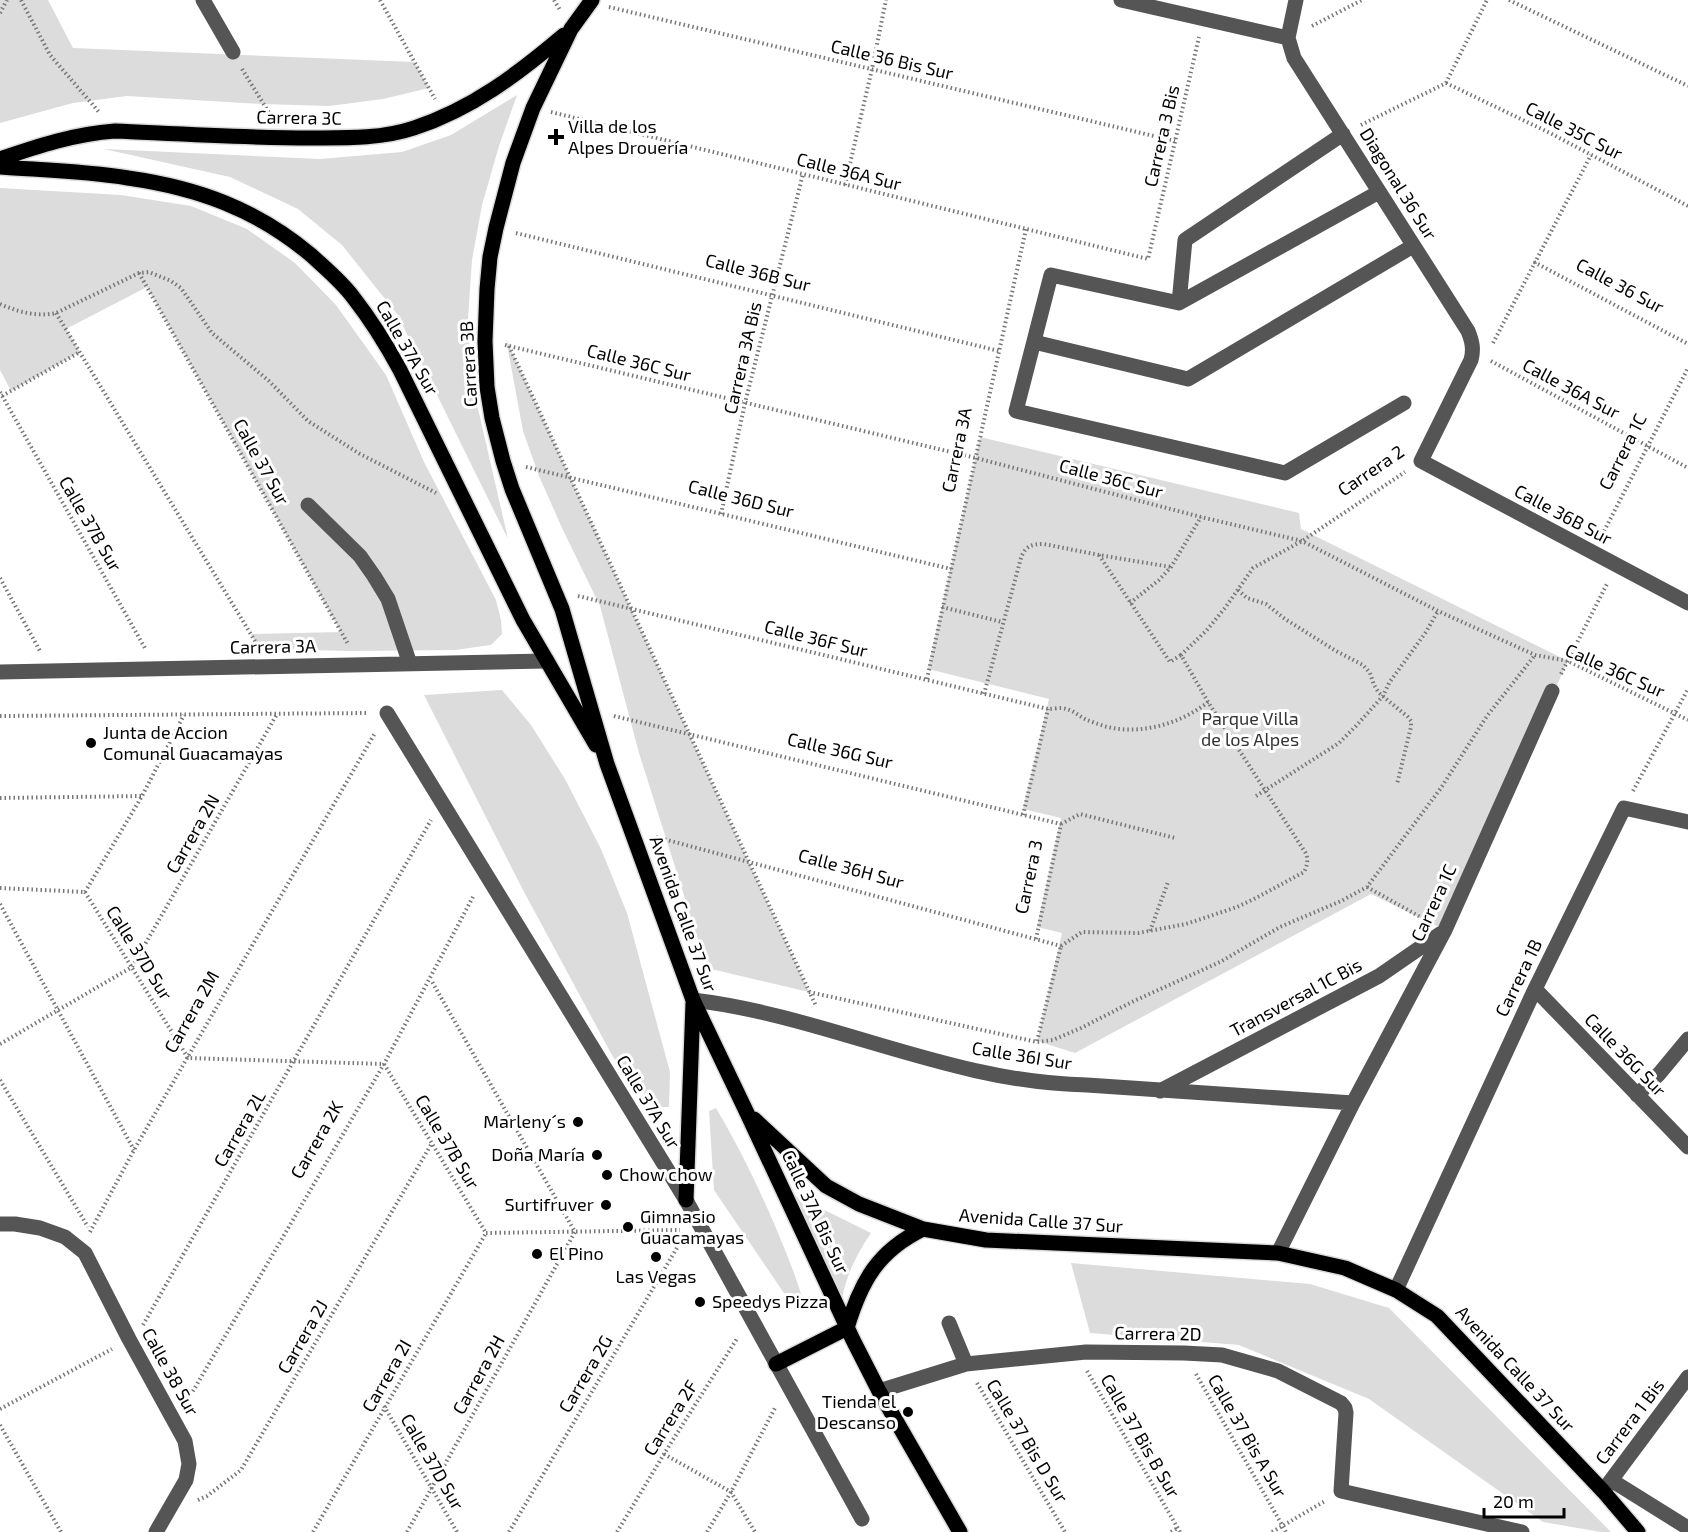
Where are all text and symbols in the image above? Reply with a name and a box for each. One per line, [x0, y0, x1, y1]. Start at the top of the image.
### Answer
street label: Calle 36 Bis Sur [829, 34, 956, 84]
street label: Carrera 3 Bis [1139, 83, 1183, 189]
street label: Calle 35C Sur [1522, 96, 1627, 164]
street label: Carrera 3C [256, 105, 342, 129]
place label: Villa de los Alpes Drouería [568, 115, 688, 158]
street label: Diagonal 36 Sur [1356, 124, 1442, 243]
marker: Villa de los Alpes Drouería [549, 130, 563, 144]
street label: Calle 36A Sur [795, 147, 904, 195]
street label: Calle 36B Sur [703, 248, 813, 296]
street label: Calle 36 Sur [1573, 253, 1668, 317]
street label: Calle 37A Sur [372, 296, 444, 399]
street label: Carrera 3A Bis [718, 299, 766, 416]
street label: Carrera 3B [455, 320, 481, 408]
street label: Calle 36C Sur [585, 338, 694, 386]
street label: Calle 36A Sur [1519, 353, 1624, 423]
street label: Carrera 3A [936, 404, 976, 494]
street label: Carrera 1C [1594, 410, 1651, 493]
street label: Calle 37 Sur [229, 414, 295, 509]
street label: Carrera 2 [1333, 440, 1408, 500]
street label: Calle 36C Sur [1057, 454, 1166, 502]
street label: Calle 37B Sur [55, 472, 127, 575]
street label: Calle 36D Sur [686, 474, 796, 522]
street label: Calle 36B Sur [1511, 479, 1616, 549]
street label: Calle 36F Sur [762, 615, 870, 662]
street label: Carrera 3A [230, 634, 317, 658]
street label: Calle 36C Sur [1562, 638, 1669, 702]
park label: Parque Villa de los Alpes [1201, 707, 1299, 750]
place label: Junta de Accion Comunal Guacamayas [103, 721, 283, 764]
street label: Calle 36G Sur [785, 727, 895, 773]
marker: Junta de Accion Comunal Guacamayas [84, 736, 98, 750]
street label: Carrera 2N [161, 790, 224, 877]
street label: Avenida Calle 37 Sur [645, 833, 722, 995]
street label: Carrera 3 [1009, 838, 1047, 916]
street label: Calle 36H Sur [796, 843, 906, 893]
street label: Carrera 1C [1406, 861, 1461, 945]
street label: Calle 37D Sur [102, 901, 178, 1004]
street label: Carrera 1B [1490, 935, 1546, 1020]
street label: Transversal 1C Bis [1226, 953, 1365, 1041]
street label: Carrera 2M [159, 967, 223, 1056]
street label: Calle 36G Sur [1580, 1008, 1671, 1101]
street label: Calle 36I Sur [970, 1036, 1074, 1074]
street label: Calle 37A Sur [612, 1051, 685, 1152]
street label: Carrera 2L [208, 1086, 270, 1171]
street label: Calle 37B Sur [411, 1090, 485, 1193]
street label: Carrera 2K [285, 1097, 347, 1182]
place label: Marleny´s [483, 1110, 566, 1132]
marker: Marleny´s [571, 1115, 585, 1129]
place label: Doña María [491, 1143, 585, 1165]
street label: Calle 37A Bis Sur [778, 1146, 854, 1277]
marker: Doña María [590, 1148, 604, 1162]
place label: Chow chow [619, 1163, 713, 1185]
marker: Chow chow [600, 1168, 614, 1182]
place label: Surtifruver [504, 1193, 594, 1215]
marker: Surtifruver [599, 1198, 613, 1212]
street label: Avenida Calle 37 Sur [958, 1203, 1124, 1237]
place label: Gimnasio Guacamayas [640, 1205, 744, 1248]
marker: Gimnasio Guacamayas [621, 1220, 635, 1234]
place label: El Pino [549, 1242, 604, 1264]
marker: El Pino [530, 1247, 544, 1261]
marker: Las Vegas [649, 1250, 663, 1264]
place label: Las Vegas [616, 1265, 696, 1287]
place label: Speedys Pizza [712, 1290, 828, 1312]
marker: Speedys Pizza [693, 1295, 707, 1309]
street label: Carrera 2J [272, 1296, 332, 1377]
street label: Avenida Calle 37 Sur [1452, 1301, 1580, 1436]
street label: Carrera 2D [1114, 1321, 1202, 1345]
street label: Calle 38 Sur [138, 1324, 204, 1419]
street label: Carrera 2H [447, 1331, 509, 1418]
street label: Carrera 2G [553, 1331, 617, 1416]
street label: Carrera 2I [357, 1335, 416, 1416]
street label: Calle 37 Bis B Sur [1097, 1370, 1185, 1501]
street label: Calle 37 Bis A Sur [1204, 1370, 1292, 1501]
street label: Carrera 1 Bis [1590, 1374, 1668, 1468]
street label: Carrera 2F [638, 1375, 702, 1459]
street label: Calle 37 Bis D Sur [982, 1375, 1073, 1506]
place label: Tienda el Descanso [817, 1390, 897, 1433]
marker: Tienda el Descanso [901, 1405, 915, 1419]
street label: Calle 37D Sur [397, 1410, 469, 1513]
scale bar [1484, 1481, 1564, 1519]
text: 20 m [1493, 1490, 1534, 1512]

